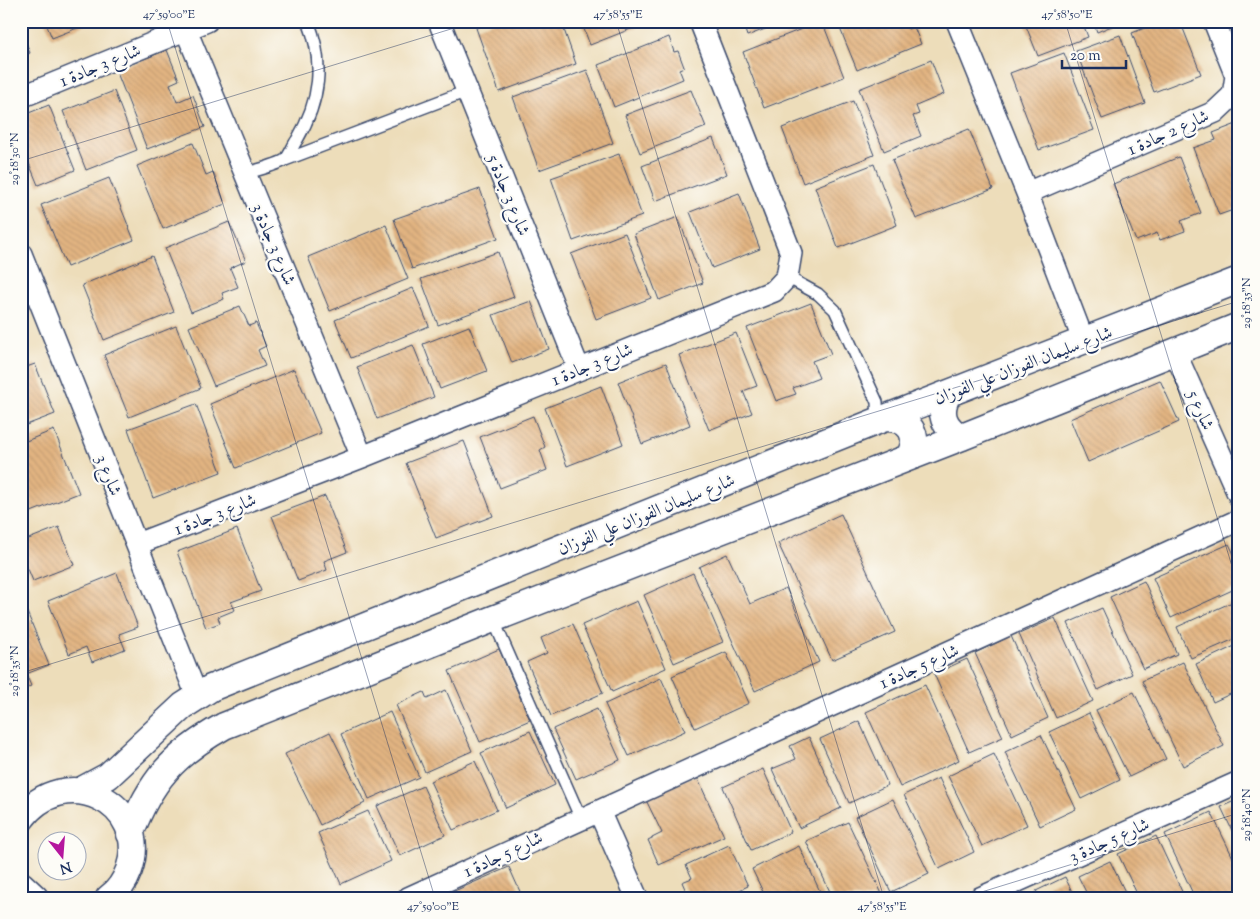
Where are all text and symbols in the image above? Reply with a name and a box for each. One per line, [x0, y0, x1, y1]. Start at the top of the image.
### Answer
text: 47°59'00"E [143, 6, 196, 24]
text: 47°58'55"E [593, 6, 643, 24]
text: 47°58'50"E [1042, 6, 1093, 24]
scale bar [1062, 38, 1126, 70]
street label: شارع 3 جادة 1 [56, 39, 145, 95]
text: 20 m [1070, 46, 1101, 67]
street label: شارع 2 جادة 1 [1124, 104, 1214, 163]
text: 29°18'30"N [6, 132, 24, 186]
street label: شارع 3 جادة 5 [479, 150, 535, 240]
street label: شارع 3 جادة 3 [243, 200, 301, 290]
text: 29°18'35"N [1238, 277, 1256, 329]
street label: شارع سليمان الفوزان علي الفوزان [931, 321, 1117, 415]
street label: شارع 3 جادة 1 [548, 338, 637, 394]
street label: شارع 5 [1179, 386, 1219, 435]
street label: شارع 3 [87, 451, 127, 500]
street label: شارع سليمان الفوزان علي الفوزان [554, 468, 740, 565]
street label: شارع 3 جادة 1 [171, 488, 260, 543]
street label: شارع 5 جادة 1 [876, 639, 964, 697]
text: 29°18'35"N [6, 645, 24, 697]
text: 29°18'40"N [1238, 788, 1256, 842]
street label: شارع 5 جادة 3 [1065, 812, 1154, 871]
street label: شارع 5 جادة 1 [460, 826, 548, 886]
north arrow [38, 832, 88, 882]
text: N [57, 855, 73, 878]
text: 47°59'00"E [407, 898, 460, 916]
text: 47°58'55"E [857, 898, 907, 916]

